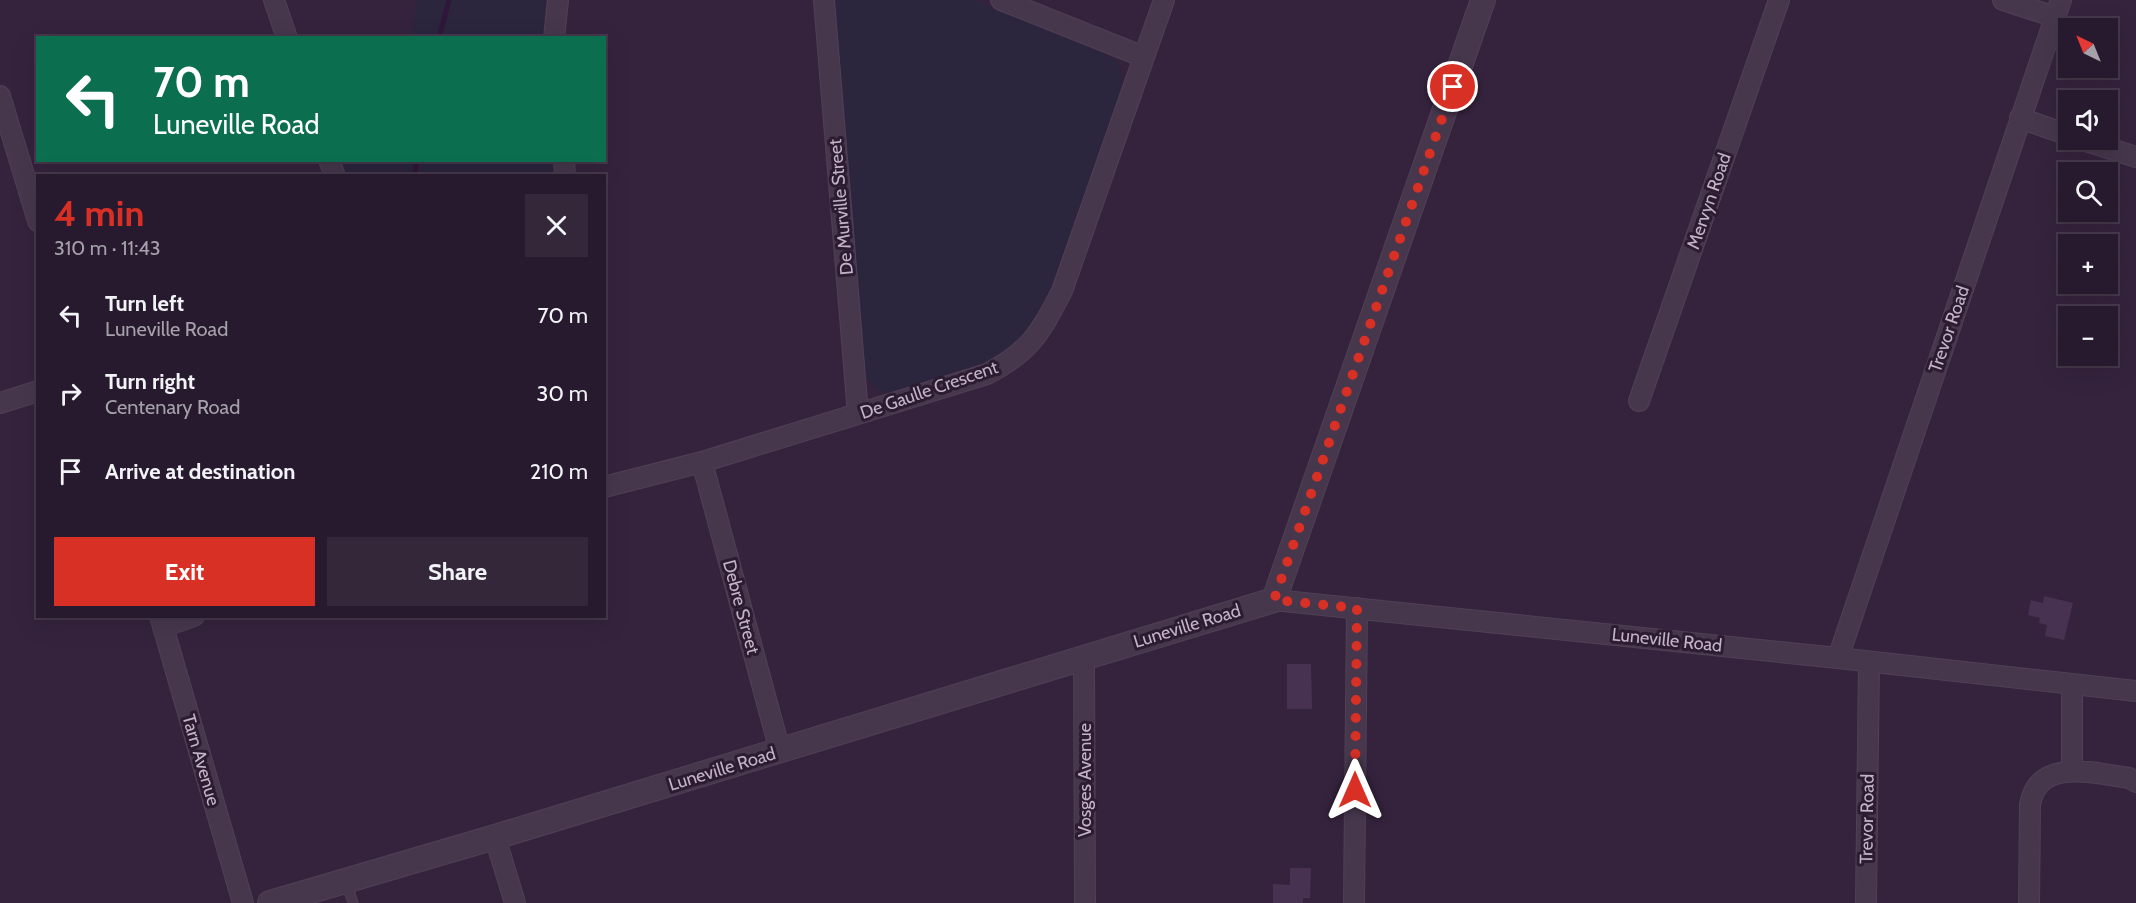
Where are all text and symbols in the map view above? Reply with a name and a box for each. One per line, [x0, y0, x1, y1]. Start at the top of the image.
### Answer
north arrow [2058, 18, 2118, 78]
map controls [2058, 18, 2118, 366]
text: 70 m [153, 56, 250, 108]
icon: left [54, 60, 132, 138]
pin [1427, 61, 1478, 112]
icon: arrive [1436, 70, 1469, 103]
button: sound [2058, 90, 2118, 150]
text: Luneville Road [153, 108, 319, 141]
street label: De Murville Street [824, 138, 858, 276]
street label: Mervyn Road [1682, 150, 1736, 252]
button: search [2058, 162, 2118, 222]
text: 4 min [54, 191, 144, 235]
button: close [525, 194, 588, 257]
button: + [2058, 234, 2118, 294]
text: 310 m · 11:43 [54, 236, 161, 260]
street label: Trevor Road [1924, 283, 1974, 375]
text: Turn left [105, 290, 184, 317]
icon: left [54, 299, 87, 332]
text: 70 m [538, 302, 588, 329]
button: − [2058, 306, 2118, 366]
text: Luneville Road [105, 317, 228, 341]
street label: De Gaulle Crescent [857, 356, 1001, 424]
text: Turn right [105, 368, 195, 395]
icon: right [54, 377, 87, 410]
text: 30 m [536, 380, 588, 407]
text: Centenary Road [105, 395, 240, 419]
icon: arrive [54, 455, 87, 488]
text: Arrive at destination [105, 458, 295, 485]
text: 210 m [530, 458, 588, 485]
button: Exit [54, 537, 315, 606]
button: Share [327, 537, 588, 606]
street label: Debre Street [718, 557, 764, 657]
street label: Luneville Road [1131, 599, 1243, 653]
street label: Luneville Road [1611, 623, 1723, 657]
street label: Tarn Avenue [177, 712, 225, 808]
street label: Vosges Avenue [1074, 723, 1096, 837]
street label: Luneville Road [666, 742, 778, 796]
position arrow [1323, 758, 1387, 822]
street label: Trevor Road [1855, 774, 1879, 864]

